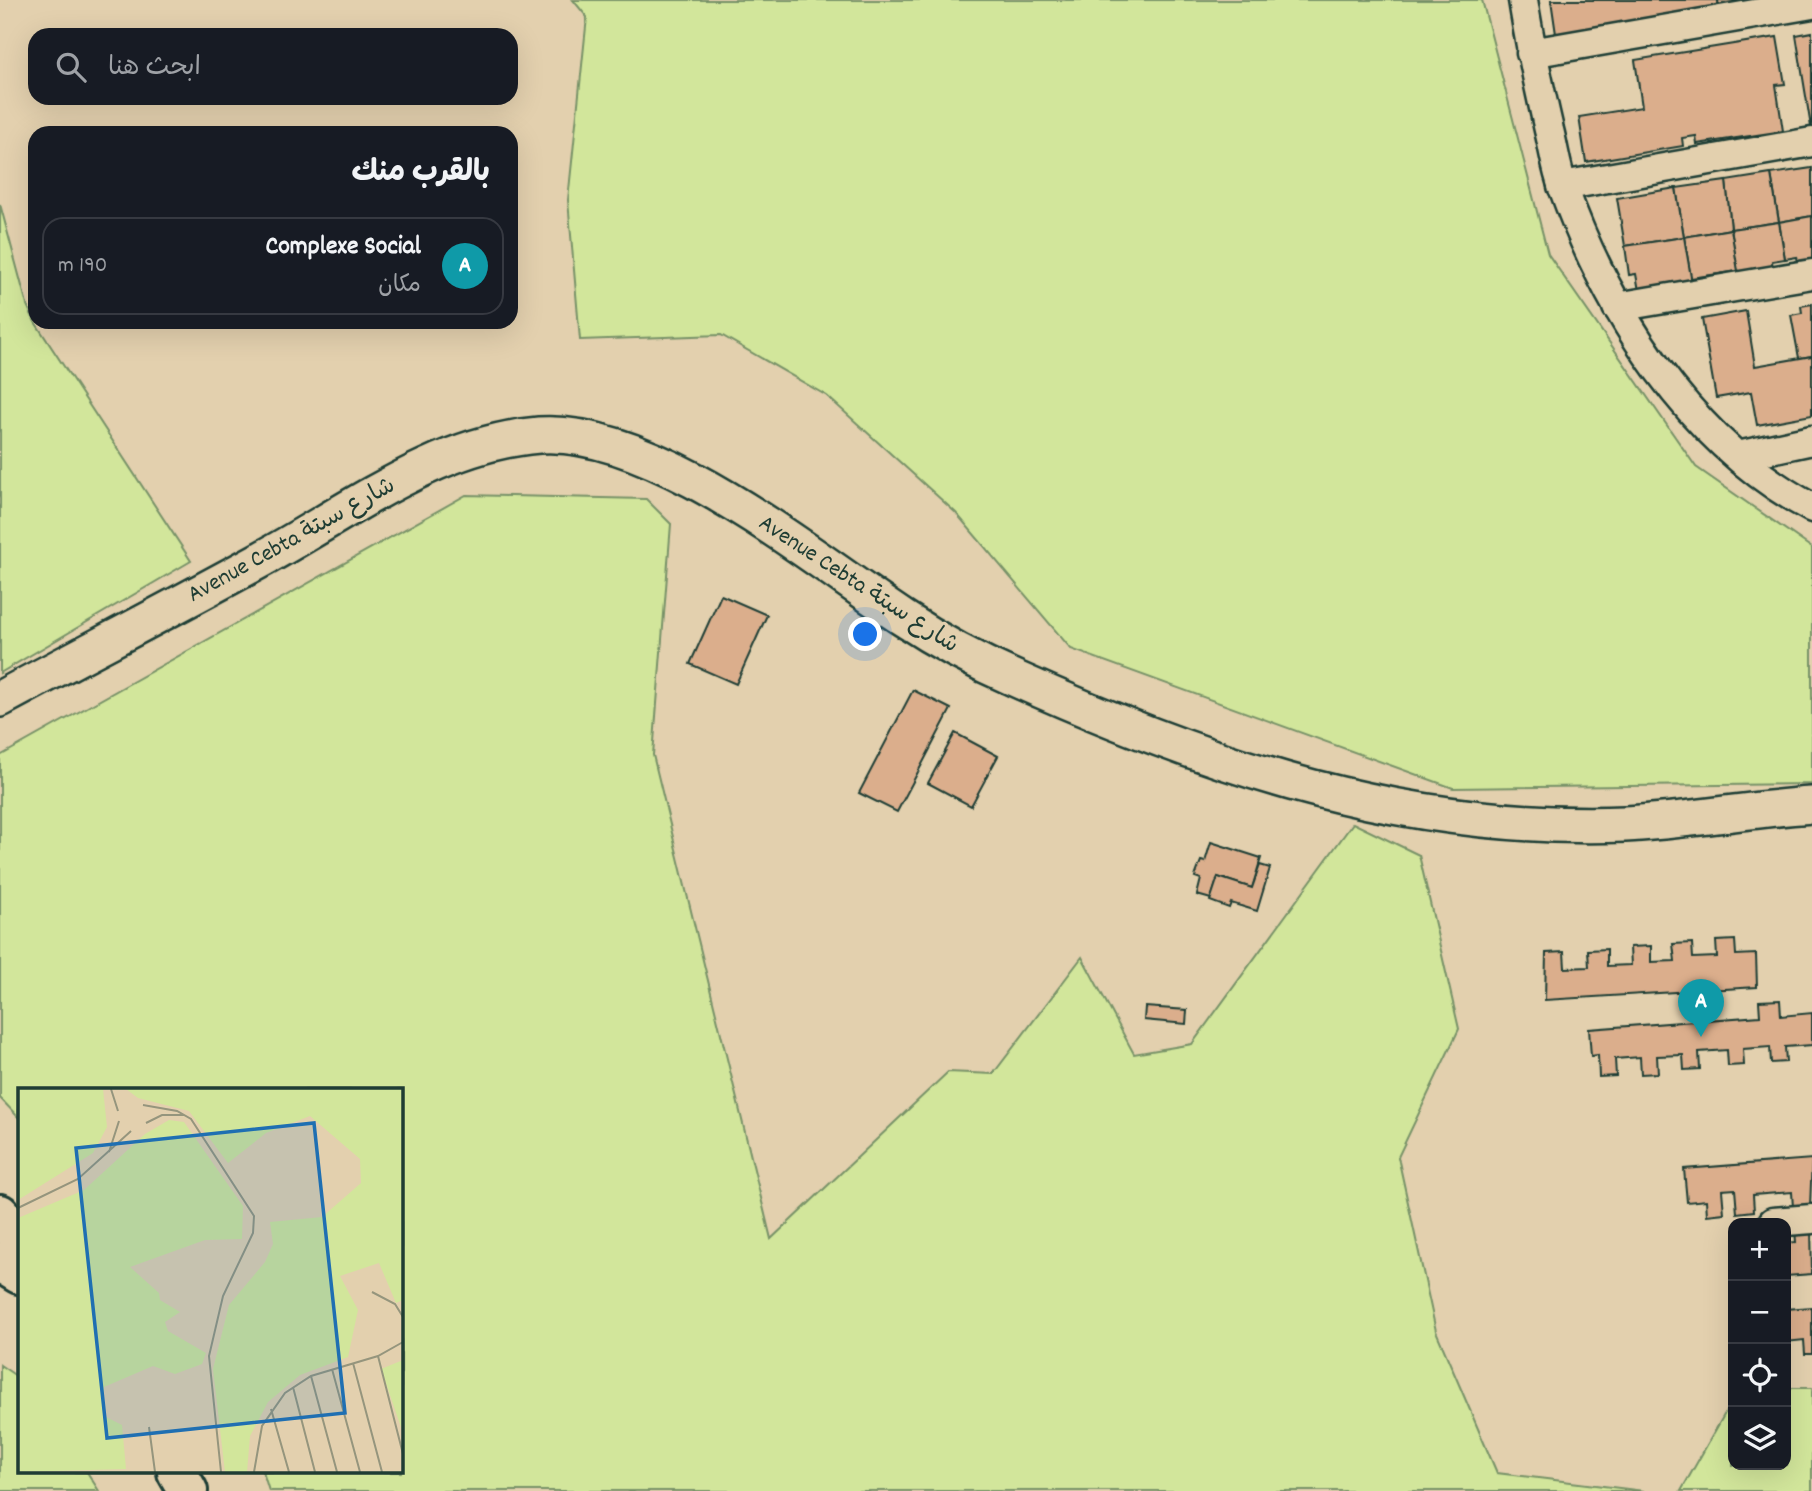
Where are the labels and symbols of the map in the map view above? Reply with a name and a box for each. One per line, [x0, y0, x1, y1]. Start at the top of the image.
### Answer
street label: Avenue Cebta شارع سبتة [182, 470, 402, 612]
street label: Avenue Cebta شارع سبتة [751, 507, 965, 663]
your location [848, 617, 882, 651]
pin: A [1678, 979, 1724, 1037]
inset map [18, 1088, 402, 1474]

